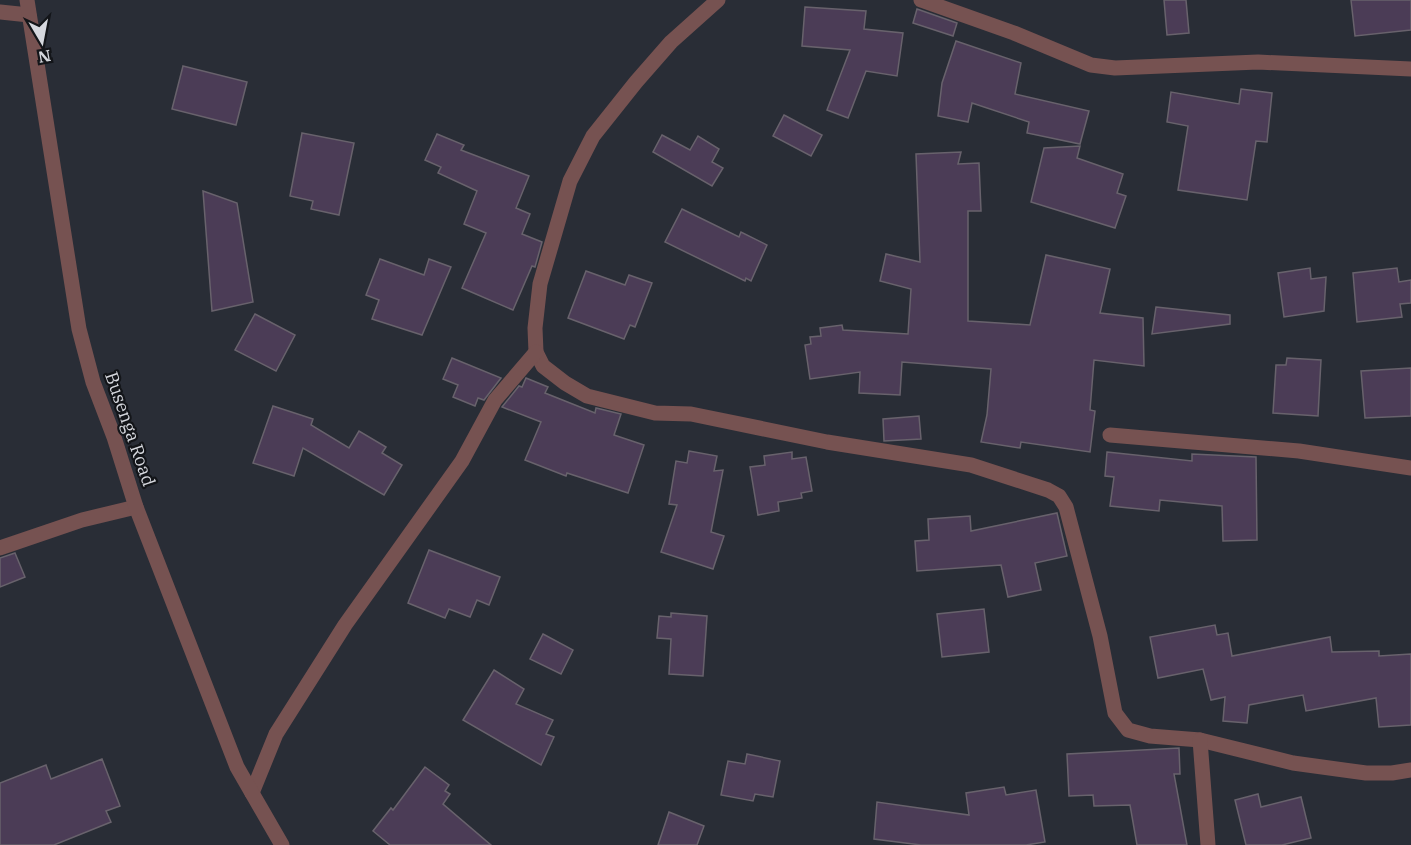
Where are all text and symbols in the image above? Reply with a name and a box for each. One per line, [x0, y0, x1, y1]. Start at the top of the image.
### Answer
north arrow [12, 12, 72, 72]
text: N [37, 46, 53, 68]
street label: Busenga Road [100, 369, 161, 489]

